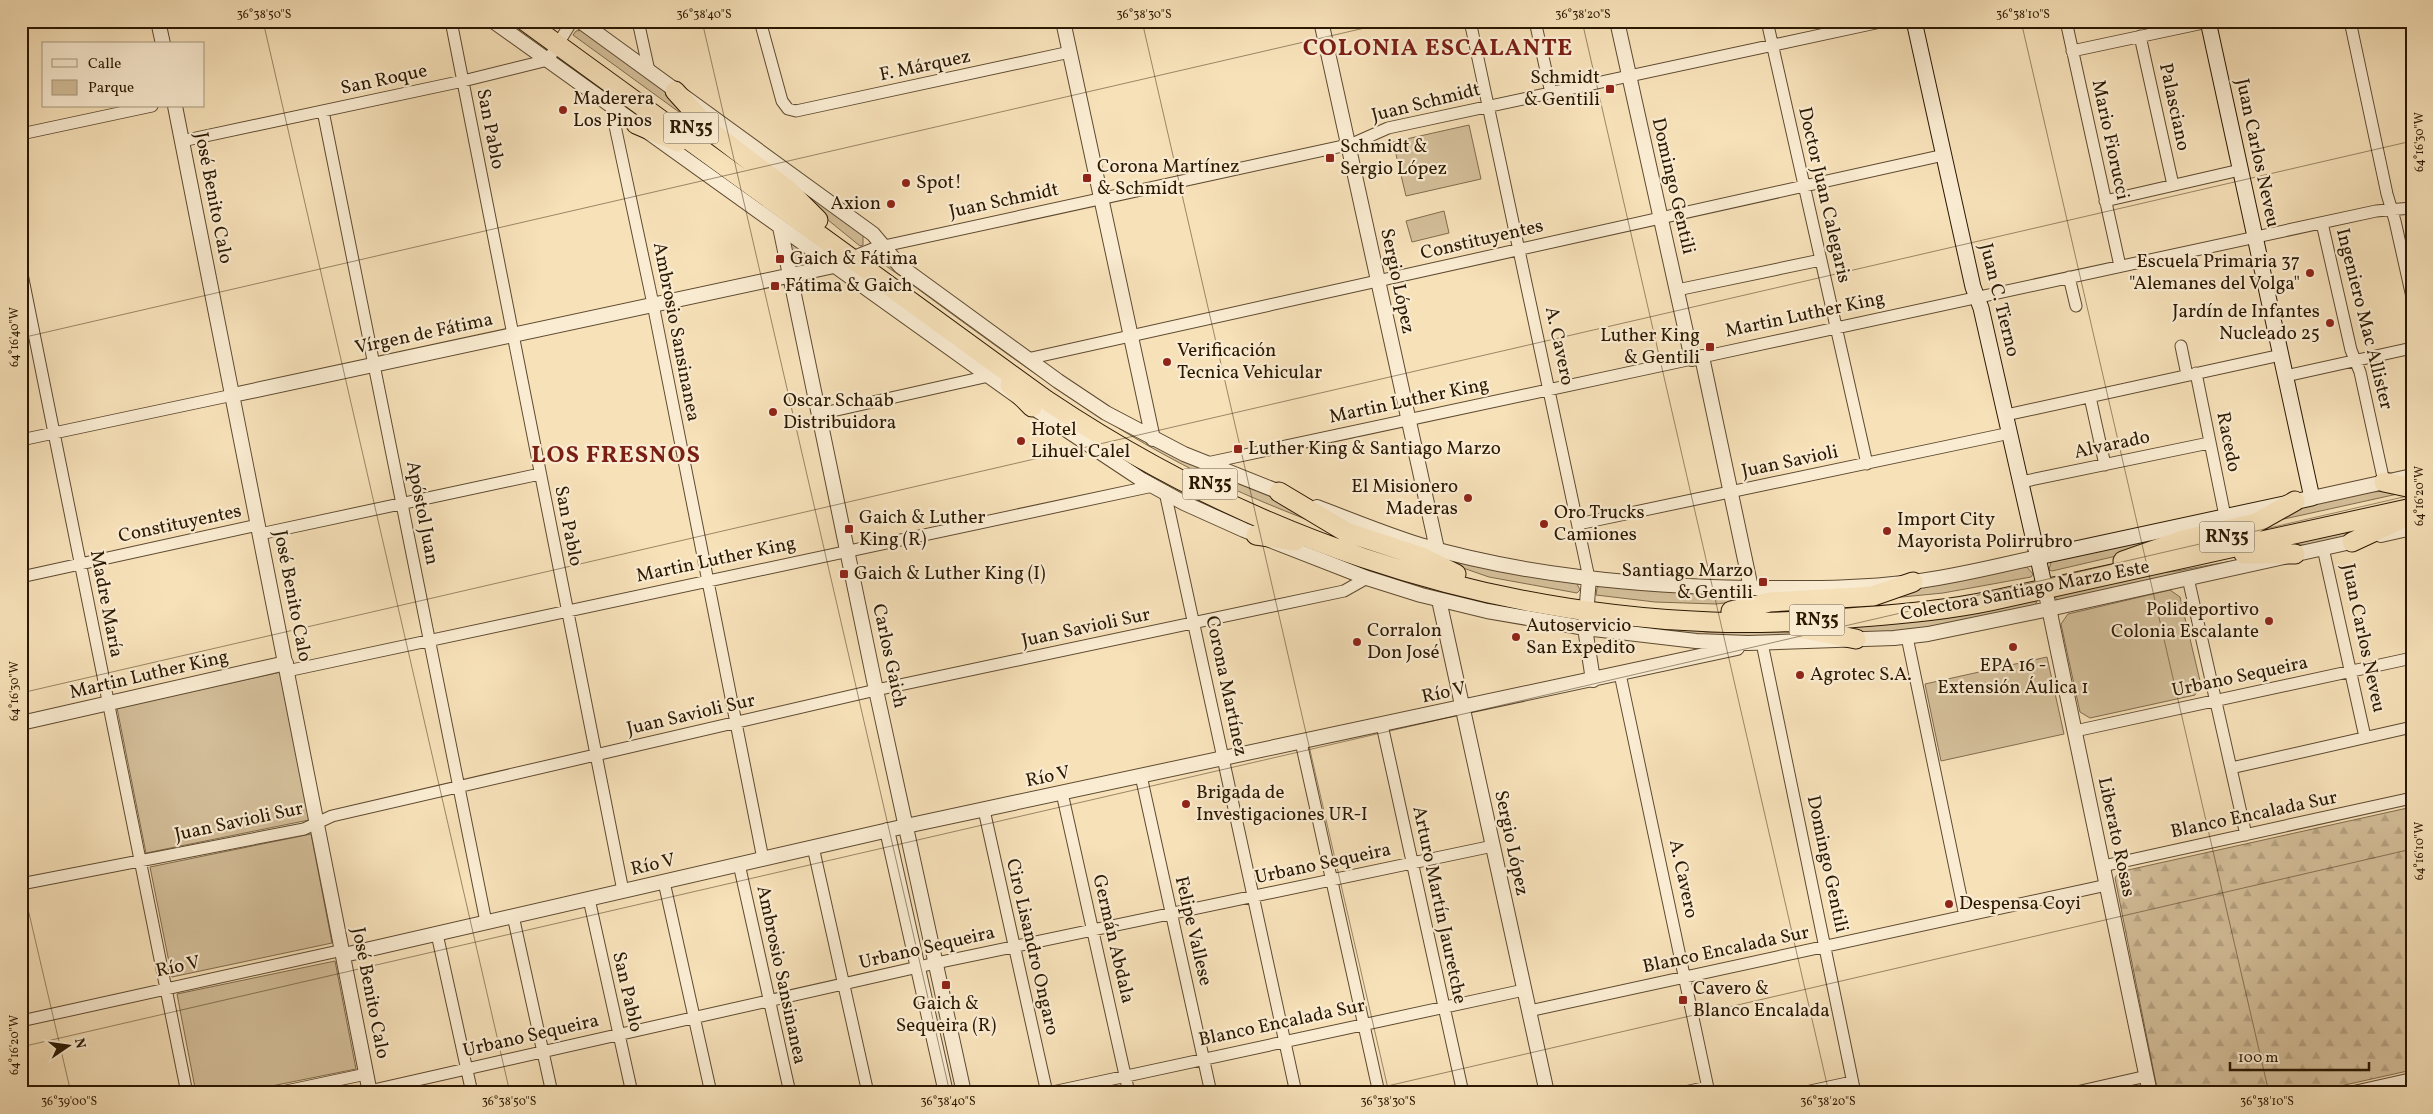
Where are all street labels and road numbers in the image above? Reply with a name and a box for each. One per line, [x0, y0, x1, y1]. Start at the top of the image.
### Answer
street label: F. Márquez [877, 44, 973, 88]
street label: San Roque [338, 58, 430, 102]
street label: Palasciano [2152, 61, 2196, 153]
street label: Juan Carlos Neveu [2229, 76, 2285, 230]
street label: Juan Schmidt [1369, 77, 1483, 129]
street label: Mario Fiorucci [2085, 78, 2135, 203]
street label: San Pablo [469, 86, 511, 172]
street label: Doctor Juan Calegaris [1791, 104, 1857, 286]
road number: RN35 [664, 112, 718, 144]
street label: Domingo Gentili [1645, 115, 1701, 257]
street label: José Benito Calo [188, 130, 238, 266]
street label: Juan Schmidt [947, 177, 1061, 225]
street label: Constituyentes [1418, 213, 1546, 267]
street label: Sergio López [1373, 226, 1421, 336]
street label: Ingeniero Mac Allister [2329, 226, 2399, 413]
street label: Ambrosio Sansinanea [646, 240, 706, 424]
street label: Juan C. Tierno [1972, 241, 2026, 359]
street label: Martin Luther King [1723, 285, 1887, 345]
street label: A. Cavero [1538, 304, 1580, 388]
street label: Vírgen de Fátima [353, 307, 495, 361]
street label: Martin Luther King [1327, 371, 1491, 431]
street label: Racedo [2209, 410, 2247, 474]
street label: Alvarado [2072, 424, 2152, 466]
street label: Juan Savioli [1739, 439, 1841, 485]
street label: Apóstol Juan [399, 459, 445, 567]
road number: RN35 [1182, 468, 1238, 499]
street label: San Pablo [547, 483, 589, 569]
street label: Constituyentes [116, 498, 244, 550]
road number: RN35 [2200, 522, 2254, 552]
street label: José Benito Calo [267, 528, 317, 664]
street label: Martin Luther King [634, 530, 798, 590]
street label: Madre María [83, 548, 129, 660]
street label: Colectora Santiago Marzo Este [1898, 554, 2152, 628]
street label: Juan Carlos Neveu [2335, 561, 2391, 715]
street label: Carlos Gaich [865, 601, 913, 711]
street label: Juan Savioli Sur [1019, 602, 1153, 654]
road number: RN35 [1790, 604, 1844, 636]
street label: Corona Martínez [1198, 614, 1254, 758]
street label: Martin Luther King [67, 644, 231, 706]
street label: Urbano Sequeira [2169, 650, 2311, 704]
street label: Río V [1419, 676, 1469, 710]
street label: Juan Savioli Sur [624, 688, 758, 742]
street label: Río V [1023, 760, 1073, 794]
street label: Liberato Rosas [2091, 775, 2141, 899]
street label: Blanco Encalada Sur [2168, 785, 2340, 845]
street label: Sergio López [1487, 788, 1535, 898]
street label: Domingo Gentili [1800, 793, 1854, 935]
street label: Juan Savioli Sur [172, 796, 306, 848]
street label: Arturo Martín Jauretche [1405, 804, 1473, 1006]
street label: Urbano Sequeira [1252, 837, 1394, 891]
street label: A. Cavero [1662, 837, 1704, 921]
street label: Río V [628, 847, 678, 883]
street label: Ciro Lisandro Ongaro [999, 856, 1065, 1038]
street label: Germán Abdala [1086, 872, 1140, 1006]
street label: Felipe Vallese [1168, 874, 1218, 988]
street label: Ambrosio Sansinanea [749, 883, 813, 1067]
street label: Urbano Sequeira [857, 920, 997, 976]
street label: Blanco Encalada Sur [1640, 920, 1812, 980]
street label: José Benito Calo [345, 925, 395, 1061]
street label: San Pablo [605, 949, 649, 1035]
street label: Río V [153, 950, 203, 984]
street label: Blanco Encalada Sur [1196, 993, 1368, 1053]
street label: Urbano Sequeira [461, 1008, 601, 1064]

